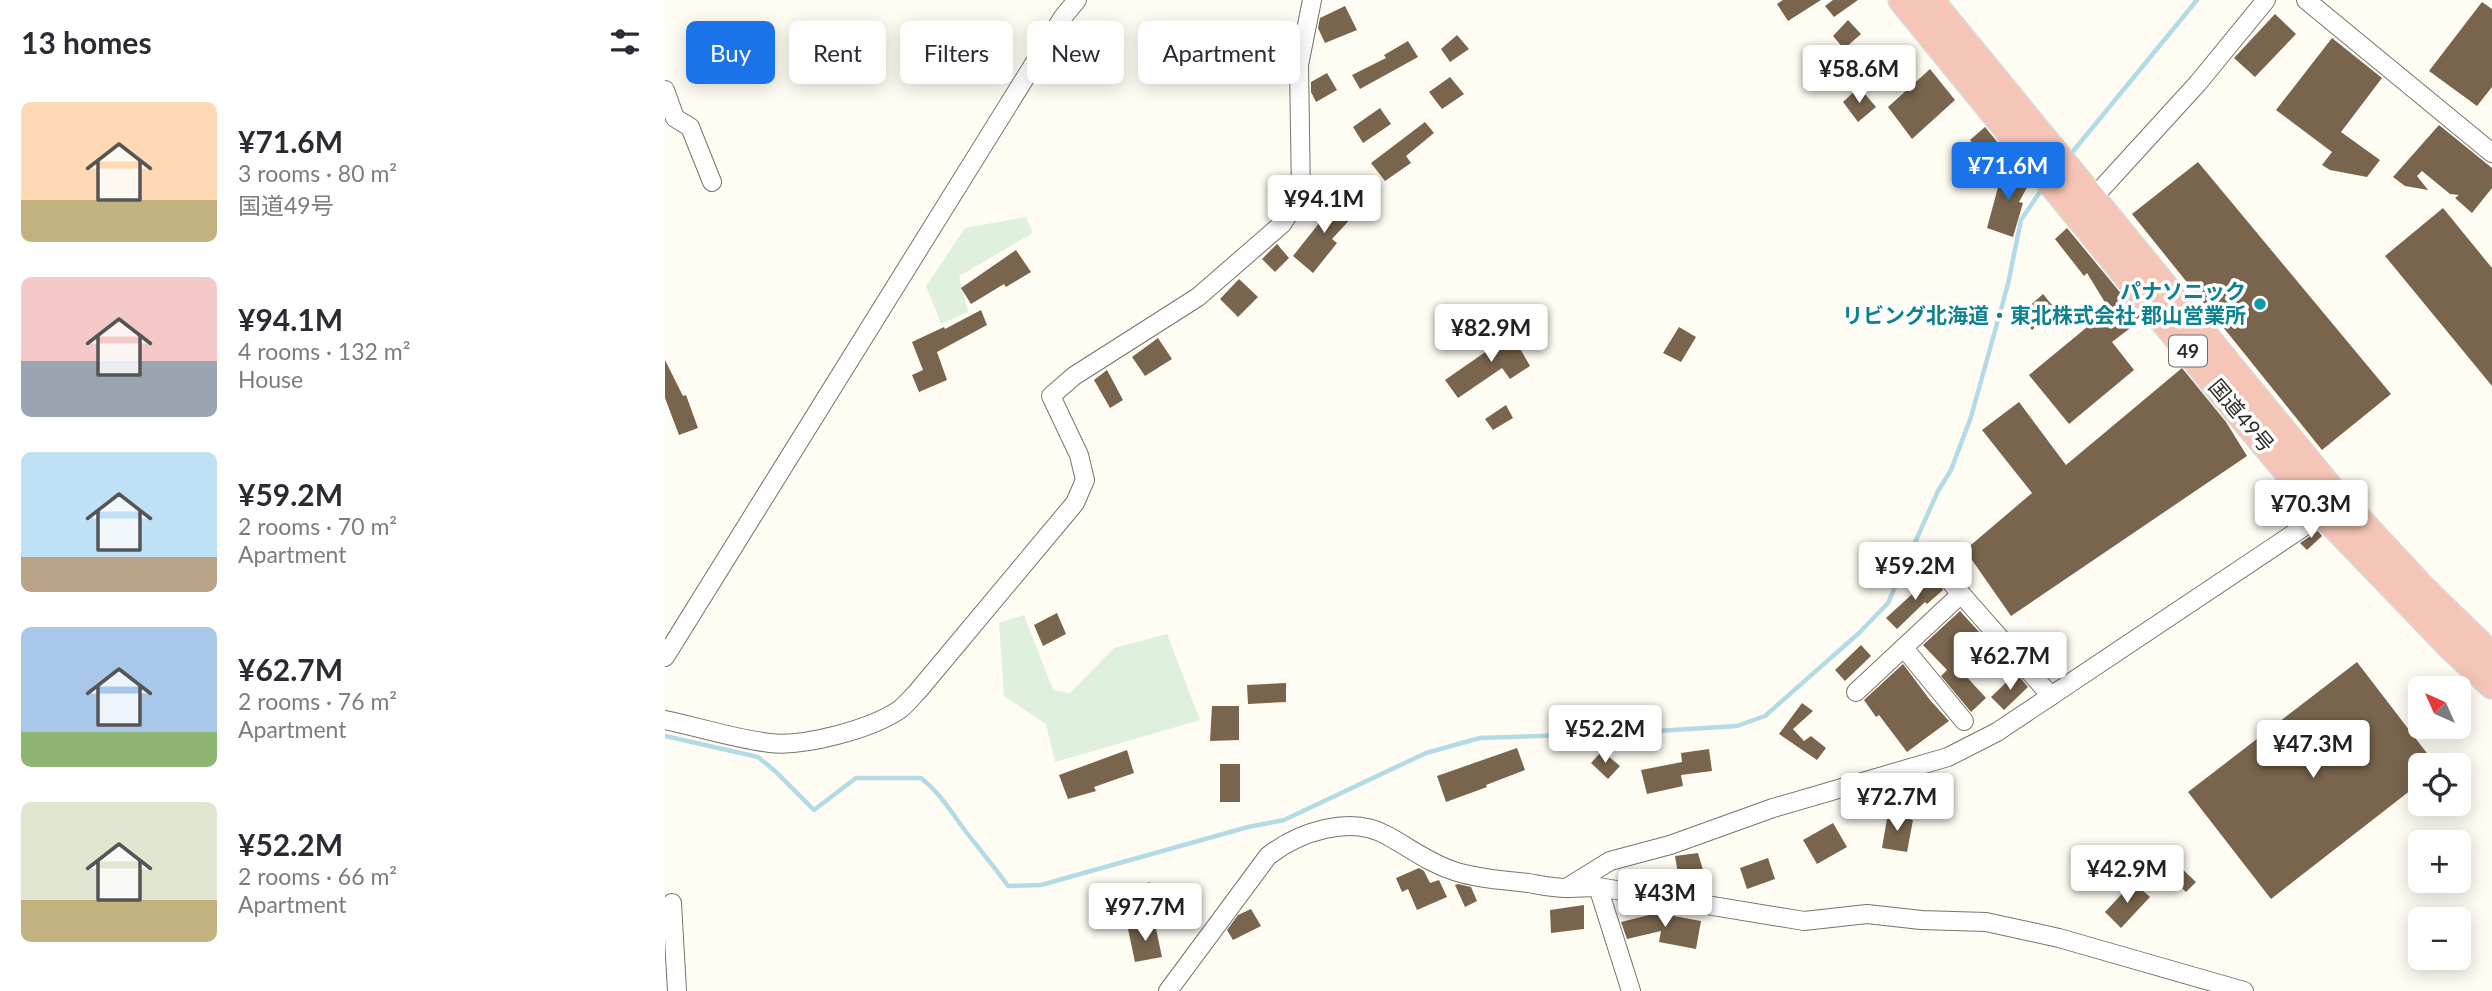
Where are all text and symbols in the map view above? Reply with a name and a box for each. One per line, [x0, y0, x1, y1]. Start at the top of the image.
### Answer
chip: Buy [686, 21, 775, 84]
chip: Rent [789, 21, 886, 84]
chip: Filters [900, 21, 1013, 84]
chip: New [1027, 21, 1124, 84]
chip: Apartment [1138, 21, 1300, 84]
icon: filters [606, 23, 644, 61]
text: 13 homes [21, 24, 152, 60]
pin: ¥58.6M [1802, 46, 1916, 105]
text: ¥58.6M [1819, 54, 1899, 82]
text: ¥71.6M [238, 123, 343, 159]
icon: home [77, 130, 161, 214]
pin: ¥71.6M [1951, 142, 2065, 202]
text: ¥71.6M [1968, 151, 2048, 179]
text: 3 rooms · 80 m² [238, 159, 397, 187]
pin: ¥94.1M [1267, 176, 1381, 235]
text: ¥94.1M [1284, 184, 1364, 212]
text: 国道49号 [238, 191, 334, 219]
place label: パナソニック リビング北海道・東北株式会社 郡山営業所 [1842, 278, 2246, 327]
marker: パナソニック リビング北海道・東北株式会社 郡山営業所 [2252, 296, 2268, 312]
text: ¥94.1M [238, 301, 343, 337]
pin: ¥82.9M [1434, 304, 1548, 364]
icon: home [77, 305, 161, 389]
text: ¥82.9M [1451, 313, 1531, 341]
road number: 49 [2169, 336, 2207, 366]
text: 4 rooms · 132 m² [238, 337, 410, 365]
text: House [238, 365, 303, 393]
street label: 国道49号 [2204, 374, 2280, 457]
text: ¥59.2M [238, 476, 343, 512]
icon: home [77, 480, 161, 564]
pin: ¥70.3M [2254, 480, 2368, 540]
text: ¥70.3M [2271, 489, 2351, 517]
text: 2 rooms · 70 m² [238, 512, 397, 540]
text: Apartment [238, 540, 346, 568]
pin: ¥59.2M [1858, 542, 1972, 602]
text: ¥59.2M [1875, 551, 1955, 579]
pin: ¥62.7M [1953, 632, 2067, 692]
text: ¥62.7M [1970, 641, 2050, 669]
text: ¥62.7M [238, 651, 343, 687]
icon: home [77, 655, 161, 739]
north arrow [2408, 676, 2471, 738]
map controls [2408, 676, 2471, 970]
text: 2 rooms · 76 m² [238, 687, 397, 715]
pin: ¥52.2M [1548, 706, 1662, 765]
text: ¥52.2M [1565, 714, 1645, 742]
text: Apartment [238, 715, 346, 743]
pin: ¥47.3M [2256, 720, 2370, 780]
text: ¥47.3M [2273, 729, 2353, 757]
button: locate [2408, 753, 2471, 816]
pin: ¥72.7M [1840, 774, 1954, 833]
text: ¥72.7M [1857, 782, 1937, 810]
text: ¥52.2M [238, 826, 343, 862]
icon: home [77, 830, 161, 914]
button: + [2408, 830, 2471, 893]
pin: ¥42.9M [2070, 846, 2184, 905]
text: ¥42.9M [2087, 854, 2167, 882]
text: 2 rooms · 66 m² [238, 862, 397, 890]
pin: ¥43M [1624, 870, 1706, 929]
text: ¥43M [1634, 878, 1696, 906]
pin: ¥97.7M [1088, 884, 1202, 943]
text: Apartment [238, 890, 346, 918]
text: ¥97.7M [1105, 892, 1185, 920]
button: − [2408, 907, 2471, 970]

